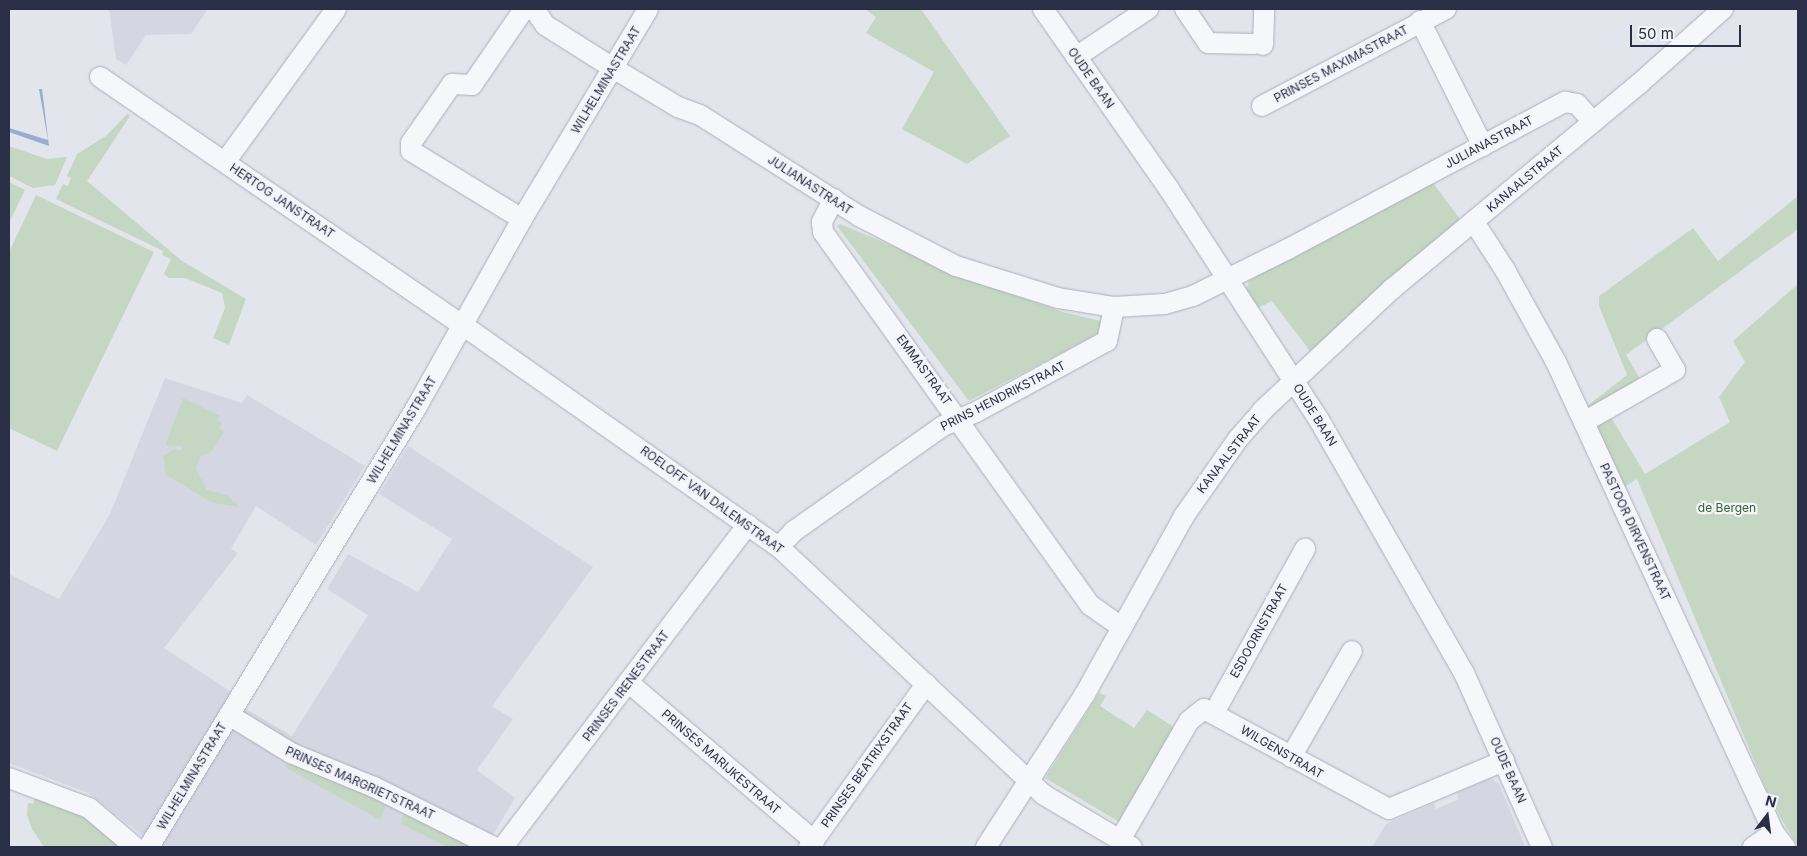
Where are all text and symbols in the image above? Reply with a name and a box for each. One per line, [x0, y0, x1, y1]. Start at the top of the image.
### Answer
scale bar [1632, 15, 1743, 47]
street label: PRINSES MAXIMASTRAAT [1271, 22, 1411, 106]
street label: WILHELMINASTRAAT [568, 24, 644, 136]
text: 50 m [1638, 24, 1674, 43]
street label: OUDE BAAN [1065, 45, 1117, 111]
street label: JULIANASTRAAT [1442, 113, 1536, 171]
street label: KANAALSTRAAT [1484, 143, 1566, 215]
street label: JULIANASTRAAT [765, 152, 855, 218]
street label: HERTOG JANSTRAAT [227, 161, 337, 241]
street label: EMMASTRAAT [894, 332, 954, 408]
street label: PRINS HENDRIKSTRAAT [938, 358, 1068, 434]
street label: WILHELMINASTRAAT [364, 374, 440, 486]
street label: OUDE BAAN [1290, 381, 1340, 449]
street label: KANAALSTRAAT [1194, 412, 1264, 496]
street label: ROELOFF VAN DALEMSTRAAT [638, 443, 786, 557]
street label: PASTOOR DIRVENSTRAAT [1597, 461, 1673, 603]
park label: de Bergen [1698, 501, 1756, 515]
street label: ESDOORNSTRAAT [1227, 581, 1291, 681]
street label: PRINSES IRENESTRAAT [580, 628, 672, 744]
street label: PRINSES BEATRIXSTRAAT [818, 700, 916, 830]
street label: PRINSES MARIJKESTRAAT [659, 707, 783, 817]
street label: WILHELMINASTRAAT [154, 720, 230, 832]
street label: WILGENSTRAAT [1238, 722, 1326, 782]
street label: OUDE BAAN [1487, 735, 1529, 805]
street label: PRINSES MARGRIETSTRAAT [283, 743, 437, 823]
north arrow [1742, 791, 1792, 841]
text: N [1764, 791, 1778, 811]

